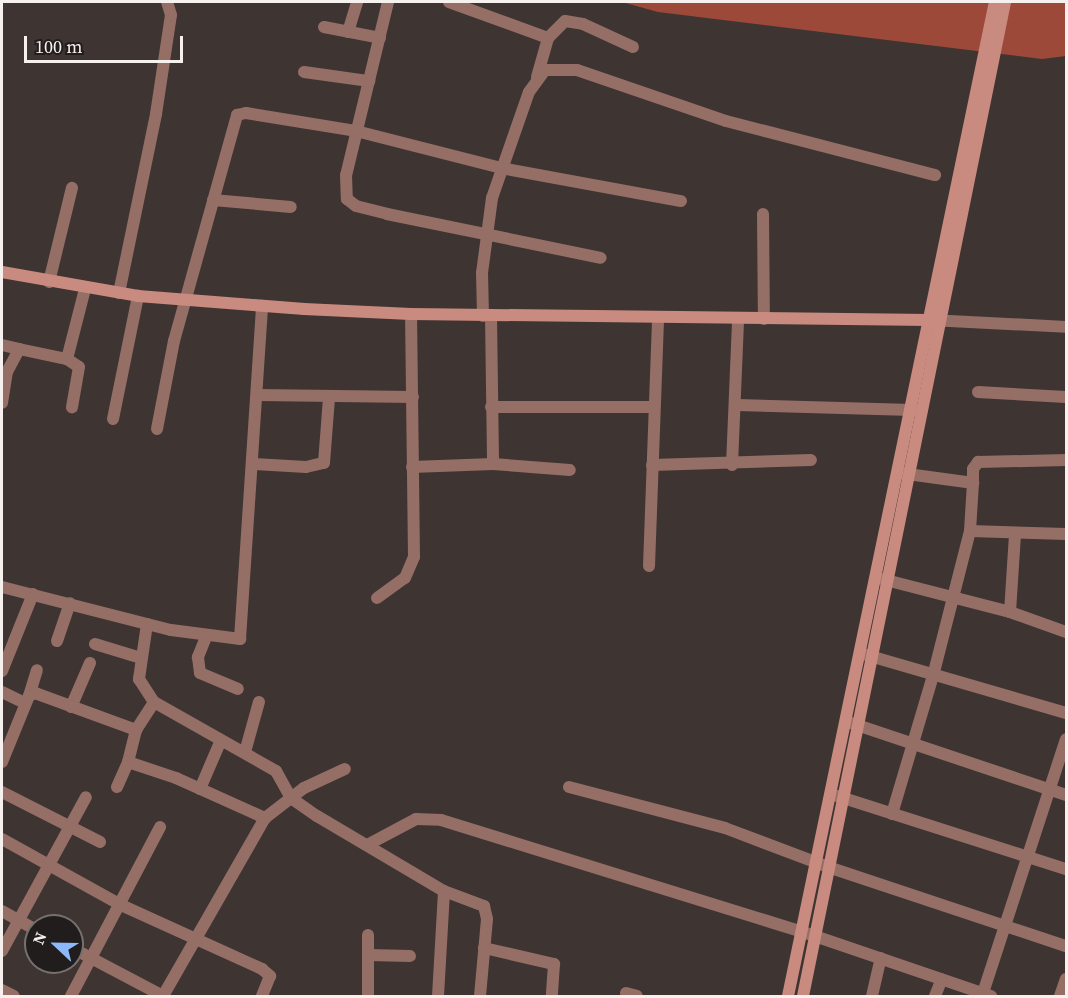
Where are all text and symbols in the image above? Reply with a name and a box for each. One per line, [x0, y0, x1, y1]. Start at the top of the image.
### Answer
scale bar [27, 24, 186, 62]
text: 100 m [35, 34, 82, 59]
north arrow [24, 914, 84, 974]
text: N [27, 928, 52, 948]

